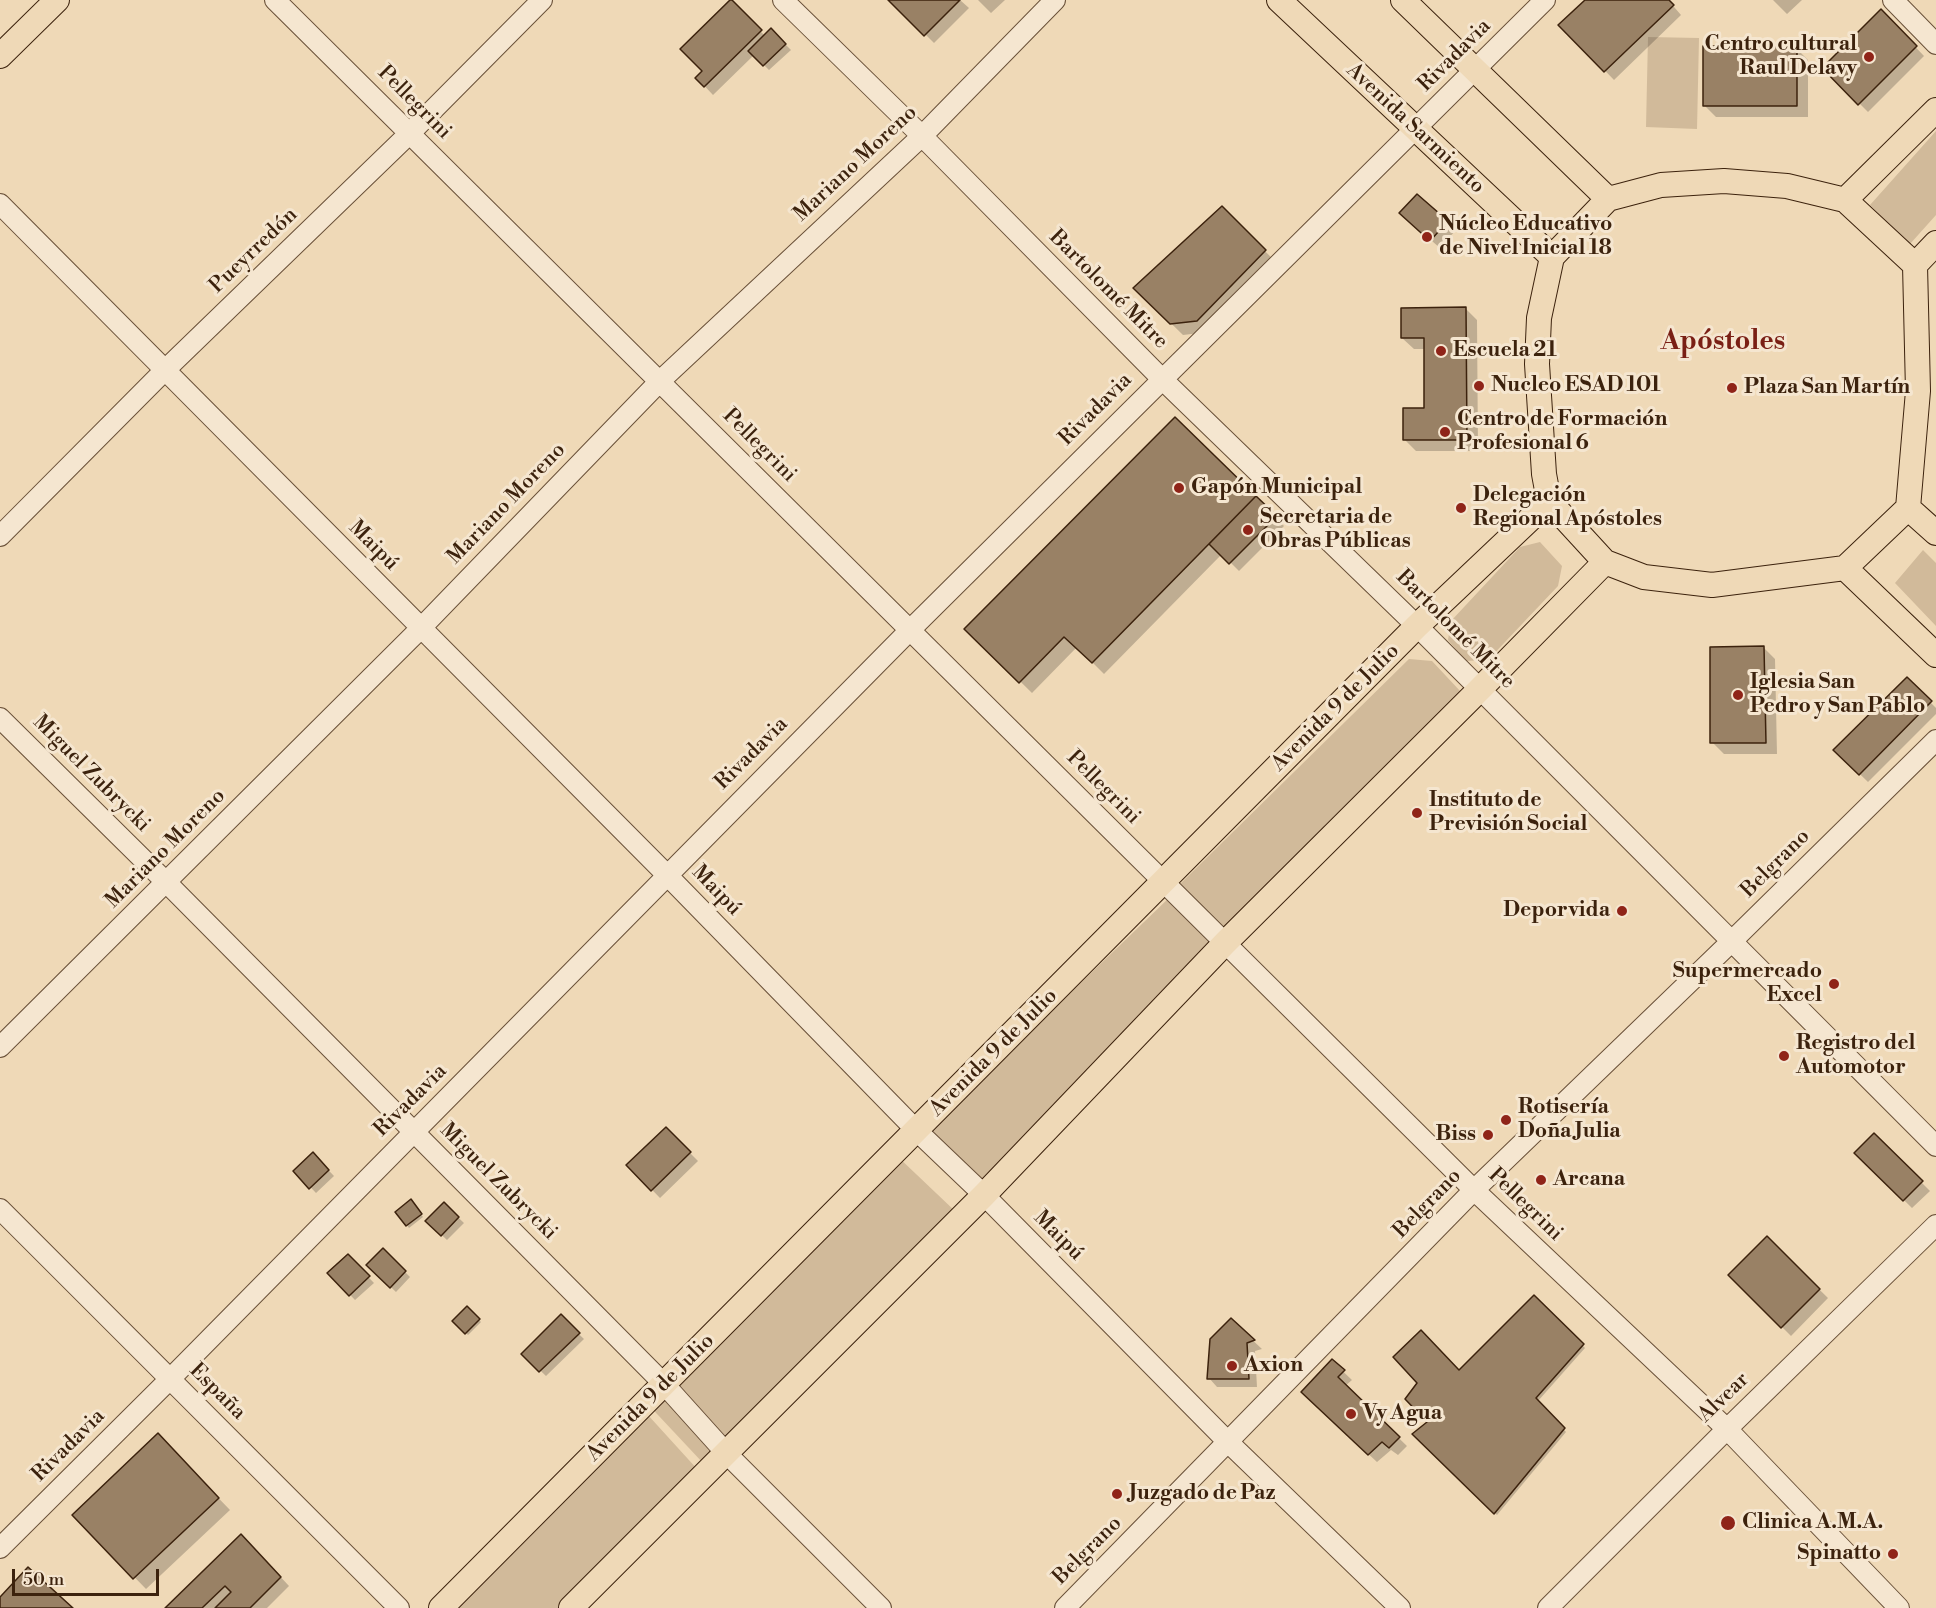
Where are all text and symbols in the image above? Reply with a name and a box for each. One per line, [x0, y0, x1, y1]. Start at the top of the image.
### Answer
street label: Rivadavia [1413, 14, 1497, 98]
place label: Centro cultural Raul Delavy [1705, 32, 1857, 82]
marker: Centro cultural Raul Delavy [1862, 50, 1876, 64]
street label: Avenida Sarmiento [1341, 58, 1489, 200]
street label: Pellegrini [372, 61, 456, 145]
street label: Mariano Moreno [789, 101, 923, 227]
street label: Pueyrredón [205, 203, 303, 299]
place label: Núcleo Educativo de Nivel Inicial 18 [1439, 212, 1612, 262]
street label: Bartolomé Mitre [1043, 225, 1173, 355]
marker: Núcleo Educativo de Nivel Inicial 18 [1420, 230, 1434, 244]
district label: Apóstoles [1661, 327, 1785, 359]
place label: Escuela 21 [1453, 338, 1557, 364]
marker: Escuela 21 [1434, 344, 1448, 358]
street label: Rivadavia [1054, 368, 1138, 452]
place label: Nucleo ESAD 101 [1491, 373, 1661, 399]
place label: Plaza San Martín [1744, 375, 1910, 401]
marker: Nucleo ESAD 101 [1472, 379, 1486, 393]
marker: Plaza San Martín [1725, 381, 1739, 395]
street label: Pellegrini [717, 404, 801, 488]
place label: Centro de Formación Profesional 6 [1457, 407, 1667, 457]
marker: Centro de Formación Profesional 6 [1438, 425, 1452, 439]
street label: Mariano Moreno [443, 438, 571, 570]
place label: Gapón Municipal [1191, 475, 1362, 501]
marker: Gapón Municipal [1172, 481, 1186, 495]
place label: Delegación Regional Apóstoles [1473, 483, 1662, 533]
marker: Delegación Regional Apóstoles [1454, 501, 1468, 515]
place label: Secretaria de Obras Públicas [1260, 505, 1411, 555]
street label: Maipú [343, 516, 403, 576]
marker: Secretaria de Obras Públicas [1241, 523, 1255, 537]
street label: Bartolomé Mitre [1390, 565, 1520, 695]
street label: Avenida 9 de Julio [1267, 639, 1405, 777]
place label: Iglesia San Pedro y San Pablo [1750, 670, 1925, 720]
marker: Iglesia San Pedro y San Pablo [1731, 688, 1745, 702]
street label: Miguel Zubrycki [27, 710, 155, 838]
street label: Rivadavia [710, 712, 794, 796]
street label: Pellegrini [1061, 746, 1145, 830]
street label: Mariano Moreno [101, 784, 231, 914]
place label: Instituto de Previsión Social [1429, 788, 1587, 838]
marker: Instituto de Previsión Social [1410, 806, 1424, 820]
street label: Belgrano [1736, 824, 1816, 904]
street label: Maipú [686, 861, 746, 921]
place label: Deporvida [1503, 898, 1610, 924]
marker: Deporvida [1615, 904, 1629, 918]
place label: Supermercado Excel [1673, 959, 1822, 1009]
marker: Supermercado Excel [1827, 977, 1841, 991]
street label: Avenida 9 de Julio [925, 984, 1063, 1122]
place label: Registro del Automotor [1796, 1031, 1915, 1081]
marker: Registro del Automotor [1777, 1049, 1791, 1063]
street label: Rivadavia [369, 1059, 453, 1143]
place label: Rotisería Doña Julia [1518, 1095, 1621, 1145]
marker: Rotisería Doña Julia [1499, 1113, 1513, 1127]
street label: Miguel Zubrycki [434, 1118, 562, 1246]
place label: Biss [1436, 1122, 1476, 1148]
marker: Biss [1481, 1128, 1495, 1142]
street label: Pellegrini [1482, 1163, 1568, 1247]
street label: Belgrano [1389, 1164, 1467, 1244]
place label: Arcana [1553, 1167, 1625, 1193]
marker: Arcana [1534, 1173, 1548, 1187]
street label: Maipú [1028, 1206, 1088, 1266]
street label: Avenida 9 de Julio [582, 1329, 720, 1467]
place label: Axion [1244, 1353, 1303, 1379]
street label: España [183, 1358, 251, 1426]
marker: Axion [1225, 1359, 1239, 1373]
street label: Alvear [1693, 1368, 1755, 1428]
place label: Vy Agua [1363, 1401, 1442, 1427]
street label: Rivadavia [27, 1404, 111, 1488]
marker: Vy Agua [1344, 1407, 1358, 1421]
place label: Juzgado de Paz [1129, 1481, 1275, 1507]
marker: Juzgado de Paz [1110, 1487, 1124, 1501]
place label: Clinica A.M.A. [1742, 1510, 1883, 1536]
street label: Belgrano [1048, 1511, 1128, 1591]
marker: Clinica A.M.A. [1719, 1514, 1737, 1532]
place label: Spinatto [1797, 1541, 1881, 1567]
marker: Spinatto [1886, 1547, 1900, 1561]
scale bar [15, 1557, 162, 1595]
text: 50 m [23, 1568, 64, 1591]

